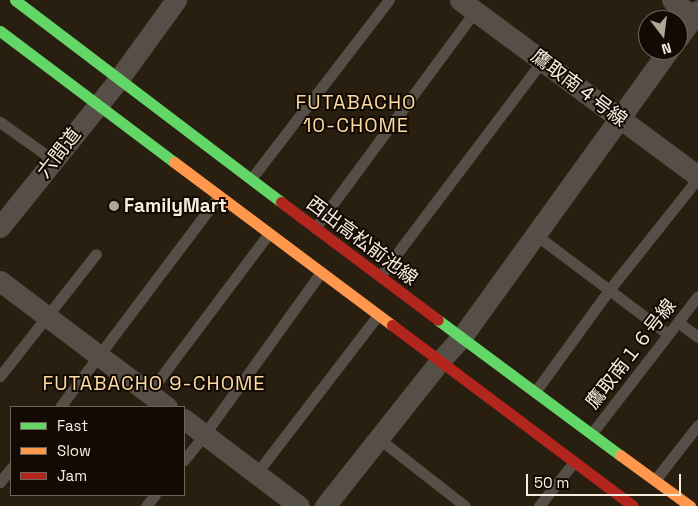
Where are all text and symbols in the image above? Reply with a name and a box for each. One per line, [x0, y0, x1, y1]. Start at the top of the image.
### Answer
north arrow [638, 10, 688, 60]
text: N [660, 39, 673, 58]
street label: 鷹取南４号線 [527, 45, 631, 131]
district label: FUTABACHO 10-CHOME [294, 91, 418, 138]
street label: 六間道 [32, 124, 86, 182]
street label: 西出高松前池線 [302, 192, 422, 290]
place label: FamilyMart [124, 195, 227, 217]
marker: FamilyMart [108, 200, 120, 212]
street label: 鷹取南１６号線 [581, 295, 681, 413]
district label: FUTABACHO 9-CHOME [40, 371, 268, 395]
legend [10, 406, 185, 496]
text: Fast [57, 416, 88, 435]
text: Slow [57, 441, 91, 460]
scale bar [528, 464, 683, 496]
text: Jam [57, 466, 87, 485]
text: 50 m [534, 473, 569, 492]

